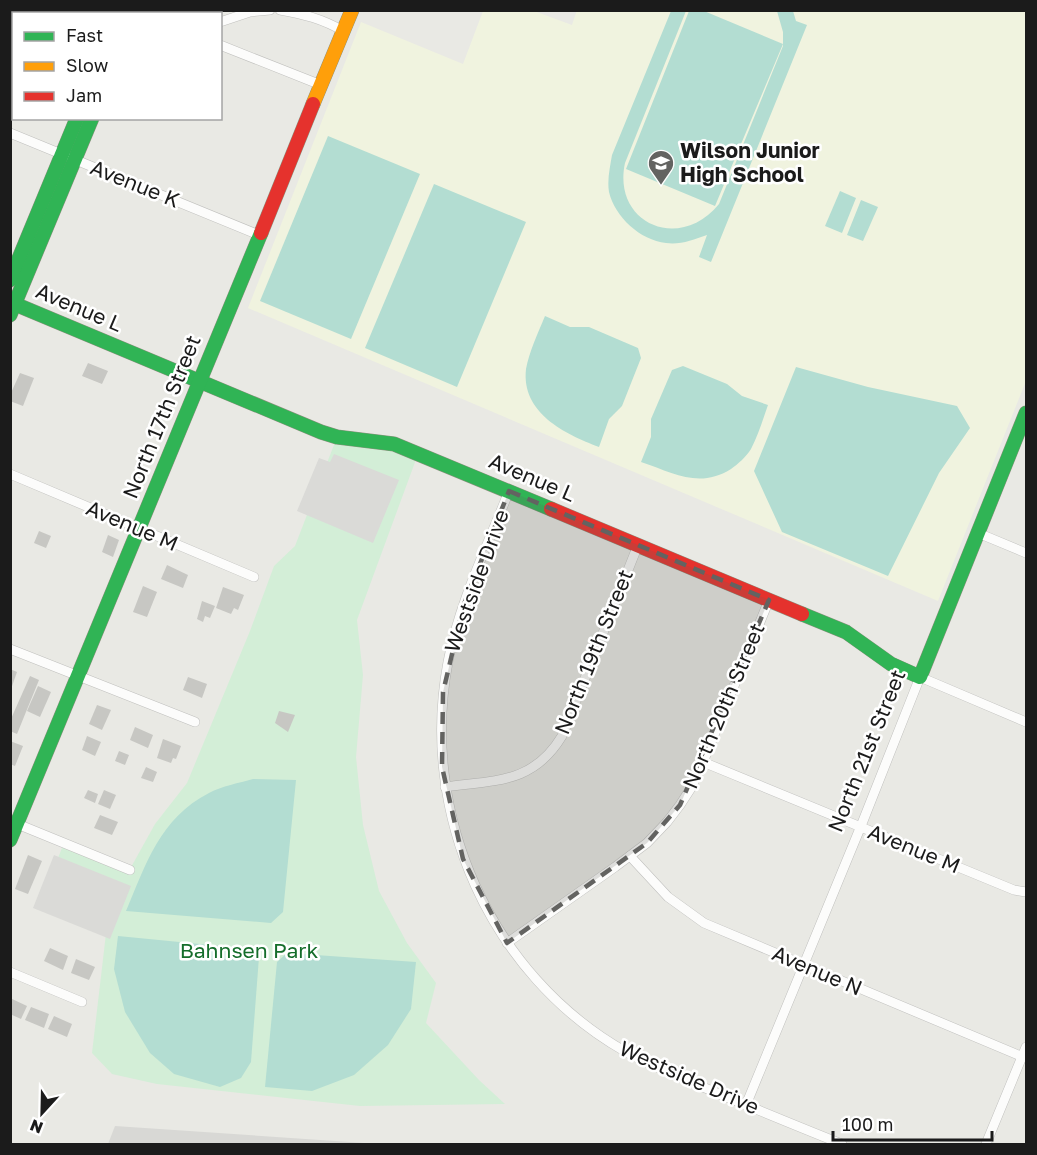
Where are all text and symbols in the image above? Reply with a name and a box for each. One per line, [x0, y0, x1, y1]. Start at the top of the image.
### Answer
legend [12, 12, 222, 120]
text: Fast [66, 24, 103, 46]
text: Slow [66, 54, 109, 76]
text: Jam [66, 84, 102, 106]
place label: Wilson Junior High School [680, 137, 820, 187]
school or university icon: Wilson Junior High School [646, 148, 676, 186]
street label: Avenue K [87, 153, 184, 213]
street label: Avenue L [32, 277, 127, 337]
street label: North 17th Street [116, 331, 206, 502]
street label: Avenue L [485, 447, 580, 507]
street label: Avenue M [82, 494, 182, 556]
street label: Westside Drive [438, 506, 514, 656]
street label: North 19th Street [548, 565, 638, 738]
street label: North 20th Street [676, 619, 770, 792]
street label: North 21st Street [822, 666, 911, 836]
street label: Avenue M [864, 818, 964, 878]
park label: Bahnsen Park [180, 937, 318, 963]
street label: Avenue N [768, 939, 866, 1001]
street label: Westside Drive [616, 1035, 763, 1120]
north arrow [12, 1083, 72, 1143]
scale bar [833, 1104, 992, 1142]
text: 100 m [842, 1113, 893, 1135]
text: N [27, 1115, 46, 1138]

